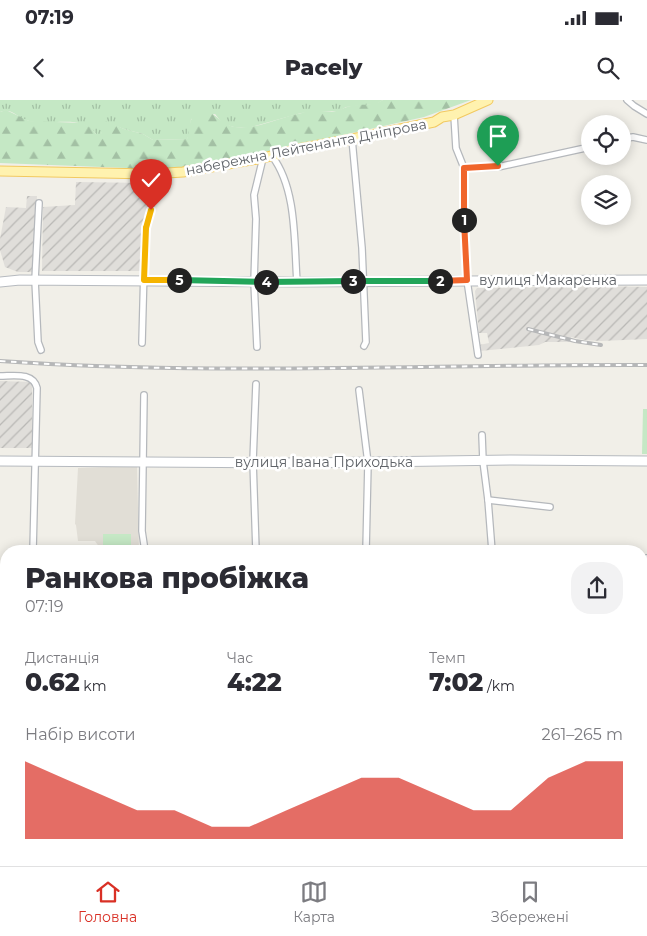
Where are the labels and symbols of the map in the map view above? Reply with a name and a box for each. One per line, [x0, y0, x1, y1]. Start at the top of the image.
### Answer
street label: набережна Лейтенанта Дніпрова [184, 115, 428, 179]
pin [477, 115, 519, 166]
pin [130, 159, 172, 210]
pin: 1 [452, 208, 476, 232]
pin: 5 [166, 268, 192, 292]
pin: 3 [340, 268, 366, 294]
pin: 2 [428, 268, 452, 294]
pin: 4 [254, 270, 278, 294]
street label: вулиця Макаренка [479, 271, 617, 289]
street label: вулиця Івана Приходька [235, 453, 413, 471]

